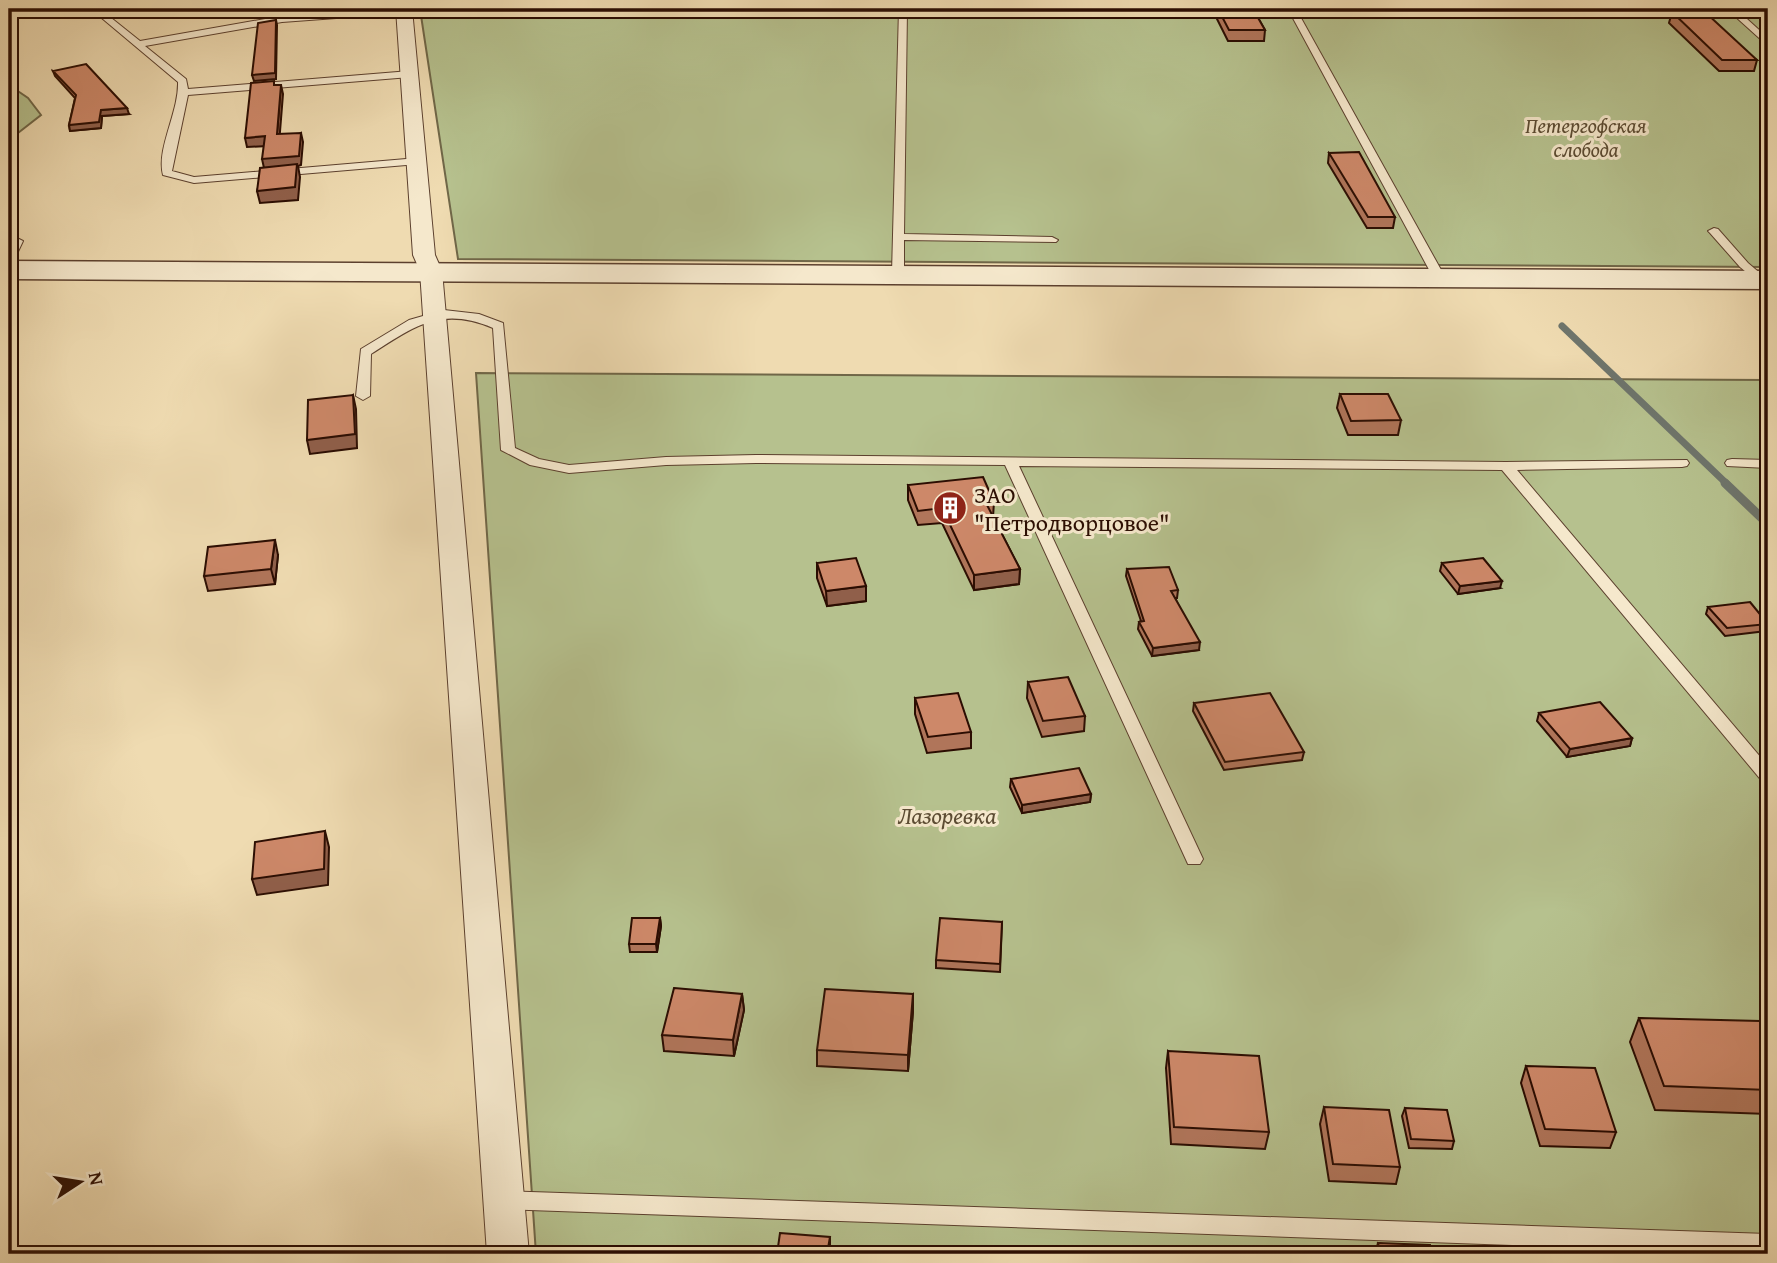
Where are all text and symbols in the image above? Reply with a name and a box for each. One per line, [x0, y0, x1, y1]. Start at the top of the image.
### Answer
park label: Петергофская слобода [1525, 110, 1647, 165]
place label: ЗАО "Петродворцовое" [974, 477, 1170, 540]
building icon: ЗАО "Петродворцовое" [931, 489, 969, 527]
park label: Лазоревка [898, 798, 996, 833]
north arrow [46, 1148, 116, 1218]
text: N [82, 1169, 112, 1188]

